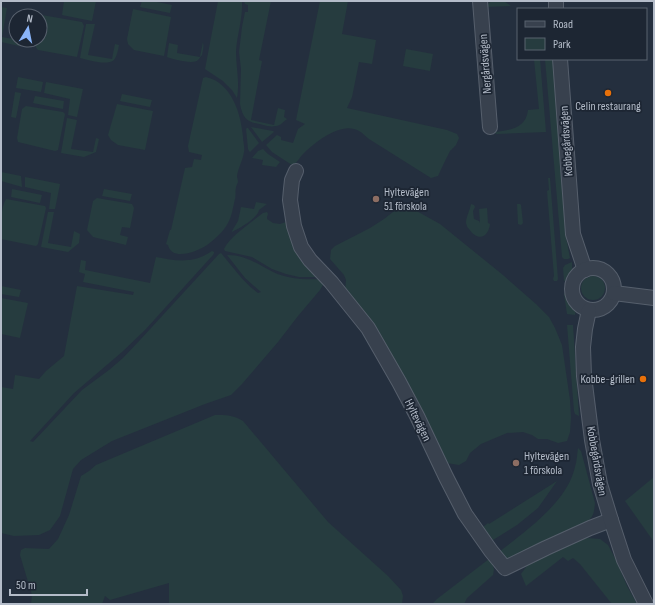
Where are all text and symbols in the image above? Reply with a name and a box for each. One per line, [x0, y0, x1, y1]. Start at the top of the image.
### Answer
north arrow [8, 8, 48, 48]
legend [517, 8, 647, 60]
text: N [26, 12, 34, 26]
text: Road [553, 17, 573, 32]
street label: Nergårdsvägen [476, 34, 495, 94]
text: Park [553, 37, 571, 52]
marker: Celin restaurang [603, 88, 613, 98]
place label: Celin restaurang [575, 99, 641, 114]
street label: Kobbegårdsvägen [557, 105, 576, 177]
place label: Hyltevägen 51 förskola [384, 185, 429, 214]
marker: Hyltevägen 51 förskola [371, 194, 381, 204]
place label: Kobbe-grillen [580, 372, 635, 387]
marker: Kobbe-grillen [638, 374, 648, 384]
street label: Hyltevägen [401, 397, 434, 444]
street label: Kobbegårdsvägen [583, 425, 610, 497]
place label: Hyltevägen 1 förskola [524, 449, 569, 478]
marker: Hyltevägen 1 förskola [511, 458, 521, 468]
scale bar [10, 571, 87, 597]
text: 50 m [16, 578, 36, 593]

